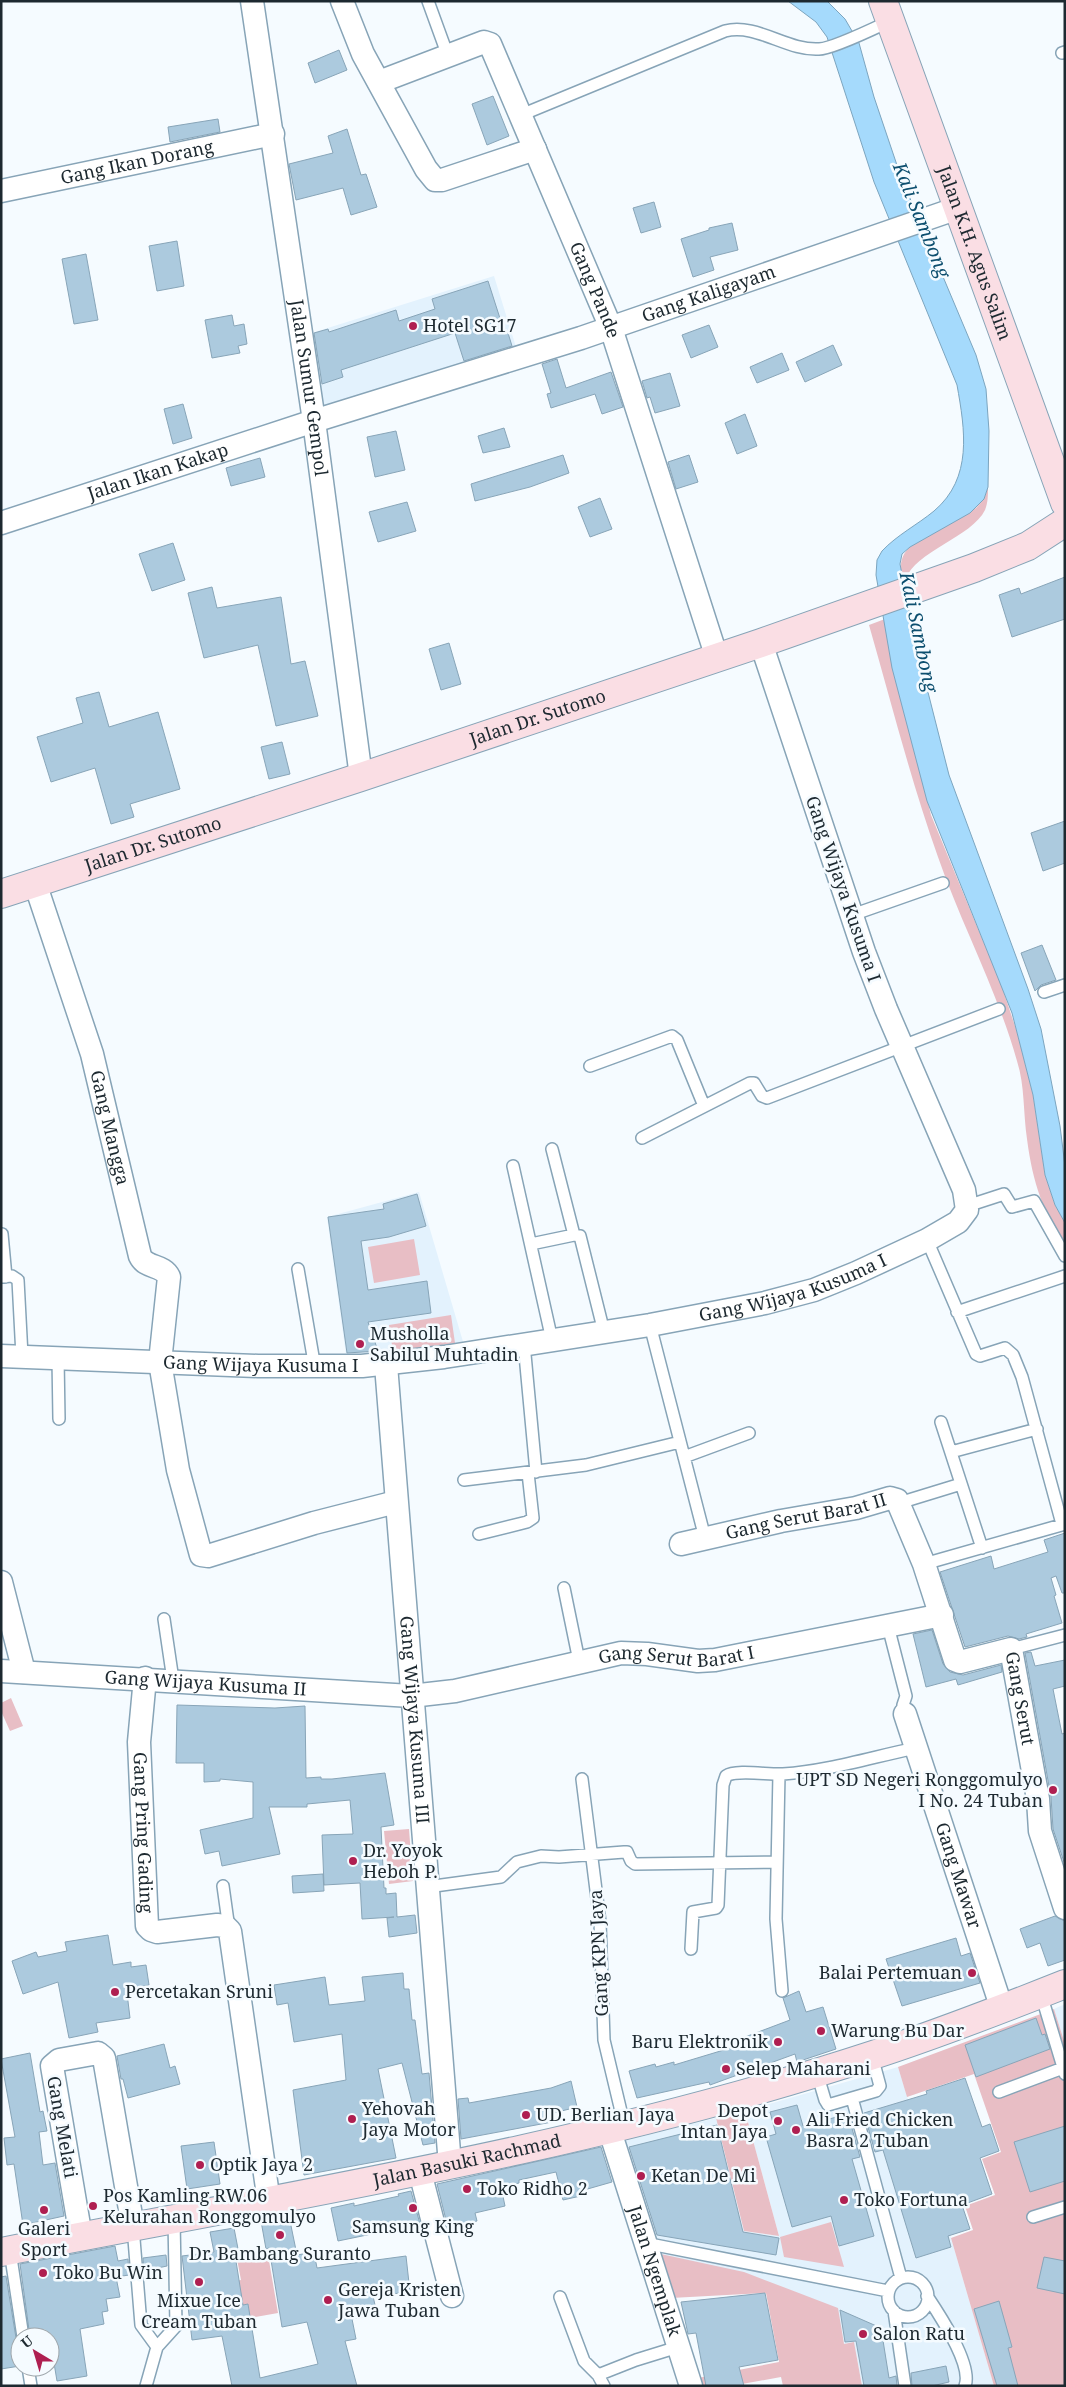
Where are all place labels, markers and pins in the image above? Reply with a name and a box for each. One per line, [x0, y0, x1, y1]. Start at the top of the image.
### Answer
place label: Hotel SG17 [423, 313, 517, 337]
marker: Hotel SG17 [407, 320, 419, 332]
place label: Musholla Sabilul Muhtadin [370, 1321, 519, 1366]
marker: Musholla Sabilul Muhtadin [354, 1338, 366, 1350]
place label: UPT SD Negeri Ronggomulyo I No. 24 Tuban [796, 1767, 1043, 1812]
marker: UPT SD Negeri Ronggomulyo I No. 24 Tuban [1047, 1784, 1059, 1796]
place label: Dr. Yoyok Heboh P. [363, 1838, 443, 1883]
marker: Dr. Yoyok Heboh P. [347, 1855, 359, 1867]
place label: Balai Pertemuan [819, 1960, 962, 1984]
marker: Balai Pertemuan [966, 1967, 978, 1979]
place label: Percetakan Sruni [125, 1979, 273, 2003]
marker: Percetakan Sruni [109, 1986, 121, 1998]
place label: Warung Bu Dar [831, 2018, 965, 2042]
marker: Warung Bu Dar [815, 2025, 827, 2037]
place label: Baru Elektronik [631, 2029, 768, 2053]
marker: Baru Elektronik [772, 2036, 784, 2048]
place label: Selep Maharani [736, 2056, 871, 2080]
marker: Selep Maharani [720, 2063, 732, 2075]
place label: Yehovah Jaya Motor [361, 2096, 456, 2141]
place label: Depot Intan Jaya [681, 2098, 768, 2143]
place label: UD. Berlian Jaya [536, 2102, 675, 2126]
place label: Ali Fried Chicken Basra 2 Tuban [806, 2107, 954, 2152]
marker: UD. Berlian Jaya [520, 2109, 532, 2121]
marker: Yehovah Jaya Motor [346, 2113, 358, 2125]
marker: Depot Intan Jaya [772, 2115, 784, 2127]
marker: Ali Fried Chicken Basra 2 Tuban [790, 2124, 802, 2136]
place label: Optik Jaya 2 [210, 2152, 313, 2176]
marker: Optik Jaya 2 [194, 2159, 206, 2171]
place label: Ketan De Mi [651, 2163, 756, 2187]
marker: Ketan De Mi [635, 2170, 647, 2182]
place label: Toko Ridho 2 [477, 2176, 588, 2200]
place label: Pos Kamling RW.06 Kelurahan Ronggomulyo [103, 2183, 316, 2228]
marker: Toko Ridho 2 [461, 2183, 473, 2195]
place label: Toko Fortuna [854, 2187, 968, 2211]
marker: Toko Fortuna [838, 2194, 850, 2206]
marker: Pos Kamling RW.06 Kelurahan Ronggomulyo [87, 2200, 99, 2212]
marker: Samsung King [407, 2202, 419, 2214]
marker: Galeri Sport [38, 2204, 50, 2216]
place label: Samsung King [352, 2214, 474, 2238]
place label: Galeri Sport [18, 2216, 70, 2261]
marker: Dr. Bambang Suranto [274, 2229, 286, 2241]
place label: Dr. Bambang Suranto [189, 2241, 371, 2265]
place label: Toko Bu Win [53, 2260, 163, 2284]
marker: Toko Bu Win [37, 2267, 49, 2279]
marker: Mixue Ice Cream Tuban [193, 2276, 205, 2288]
place label: Gereja Kristen Jawa Tuban [337, 2277, 462, 2322]
place label: Mixue Ice Cream Tuban [141, 2288, 258, 2333]
marker: Gereja Kristen Jawa Tuban [322, 2294, 334, 2306]
place label: Salon Ratu [873, 2321, 965, 2345]
marker: Salon Ratu [857, 2328, 869, 2340]

